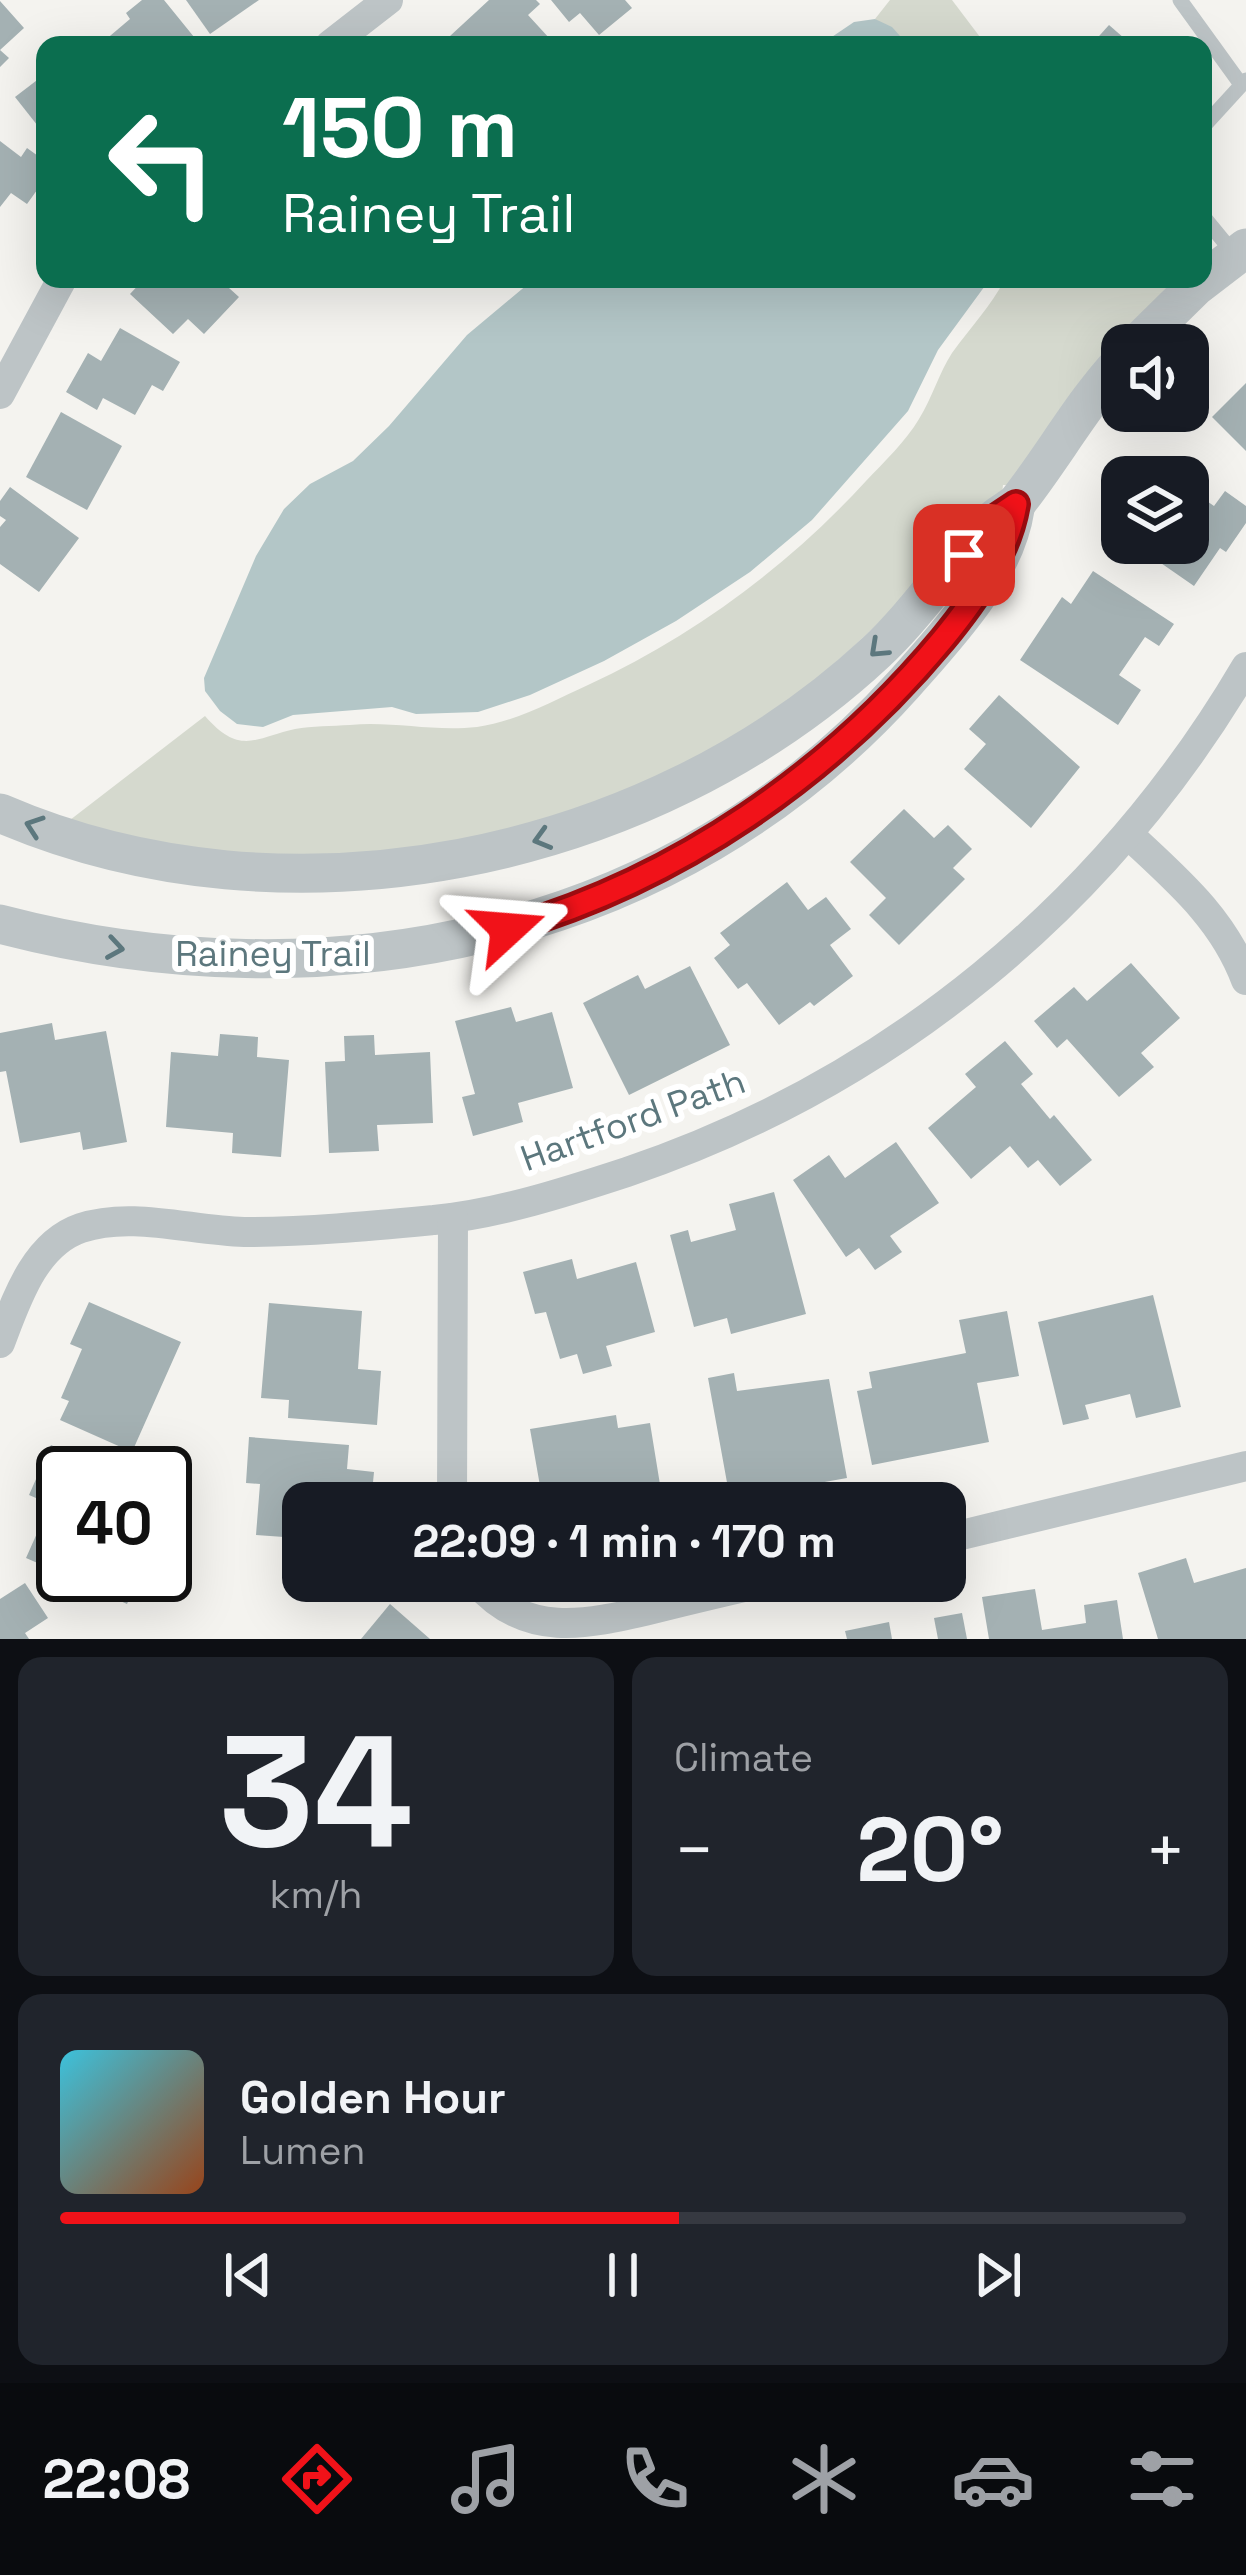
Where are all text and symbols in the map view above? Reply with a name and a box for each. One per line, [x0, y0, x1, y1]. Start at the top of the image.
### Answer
text: 150 m [282, 74, 518, 182]
icon: left [84, 84, 240, 240]
text: Rainey Trail [282, 179, 576, 248]
map controls [1101, 324, 1209, 564]
button: sound [1101, 324, 1209, 432]
button: layers [1101, 456, 1209, 564]
pin [913, 504, 1015, 606]
icon: arrive [931, 522, 997, 588]
one-way arrow [871, 635, 892, 656]
one-way arrow [25, 816, 46, 840]
one-way arrow [532, 824, 552, 849]
position arrow [445, 866, 571, 992]
street label: Rainey Trail [175, 931, 371, 977]
one-way arrow [105, 934, 124, 960]
street label: Hartford Path [515, 1058, 751, 1182]
speed limit sign: 40 [36, 1446, 192, 1602]
text: 22:09 · 1 min · 170 m [412, 1513, 836, 1570]
text: 34 [219, 1692, 413, 1892]
text: Climate [674, 1733, 813, 1782]
text: 20° [856, 1792, 1004, 1907]
text: − [674, 1808, 715, 1892]
text: + [1145, 1808, 1186, 1892]
text: km/h [270, 1870, 362, 1919]
text: Golden Hour [240, 2069, 506, 2126]
text: Lumen [240, 2126, 366, 2175]
icon: previous [215, 2242, 281, 2308]
icon: pause [590, 2242, 656, 2308]
icon: next [965, 2242, 1031, 2308]
icon: directions [275, 2437, 359, 2521]
icon: music [444, 2437, 528, 2521]
icon: phone [613, 2437, 697, 2521]
icon: climate [782, 2437, 866, 2521]
icon: car [951, 2437, 1035, 2521]
icon: filters [1120, 2437, 1204, 2521]
text: 22:08 [42, 2445, 190, 2514]

